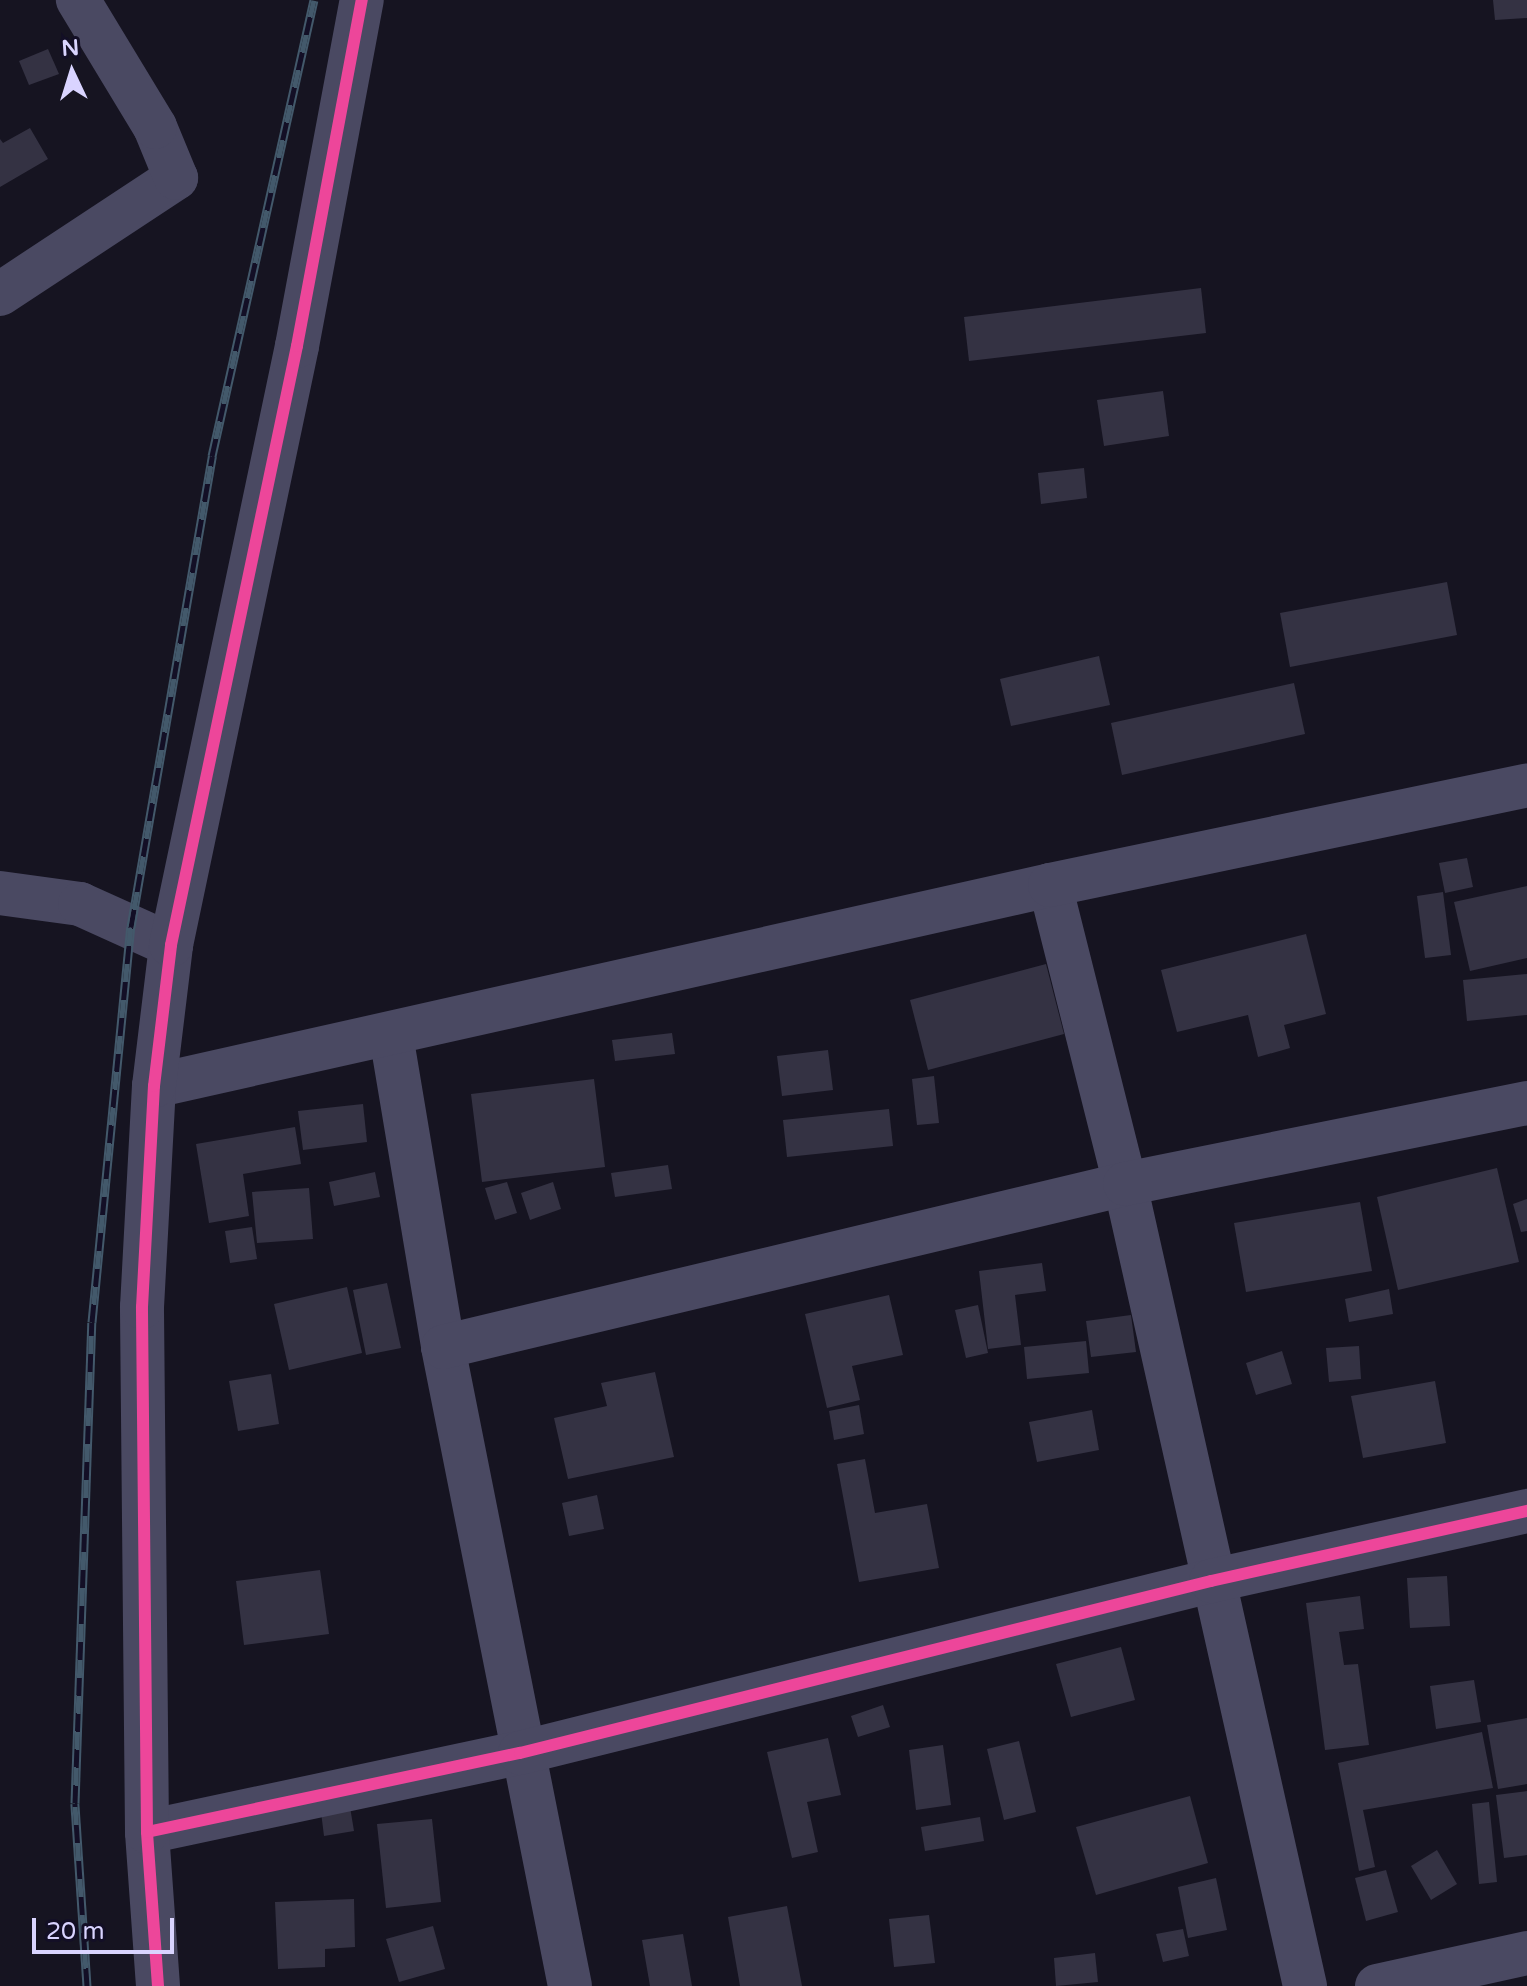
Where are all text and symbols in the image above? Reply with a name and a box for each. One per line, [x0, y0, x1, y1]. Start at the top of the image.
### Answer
north arrow [32, 32, 112, 112]
text: N [61, 34, 80, 62]
scale bar [36, 1902, 178, 1952]
text: 20 m [46, 1917, 104, 1946]

